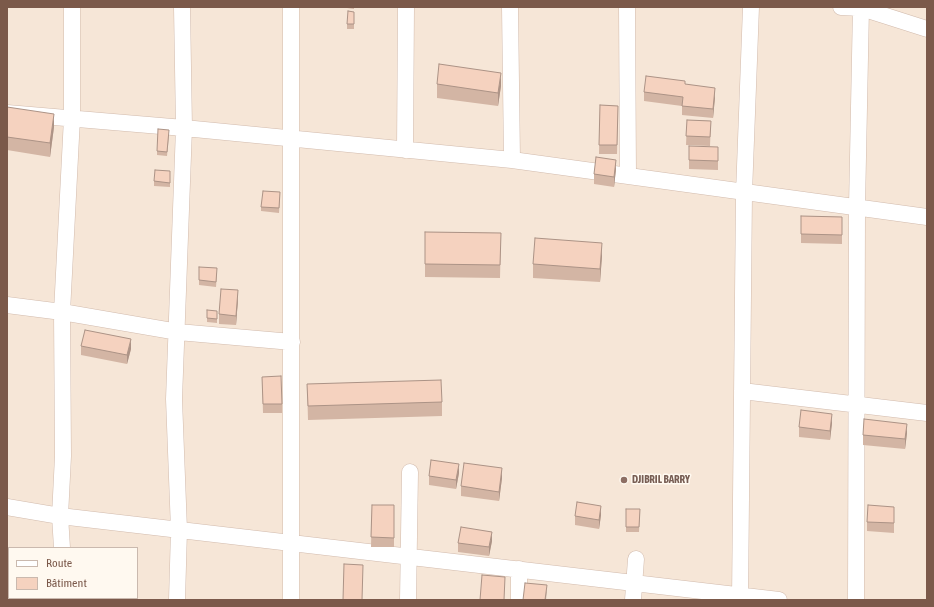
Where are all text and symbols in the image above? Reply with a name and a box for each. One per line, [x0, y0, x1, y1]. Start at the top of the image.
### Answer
place label: DJIBRIL BARRY [632, 473, 690, 487]
marker: DJIBRIL BARRY [619, 475, 629, 485]
legend [8, 547, 138, 599]
text: Route [46, 556, 72, 570]
text: Bâtiment [46, 576, 87, 590]

